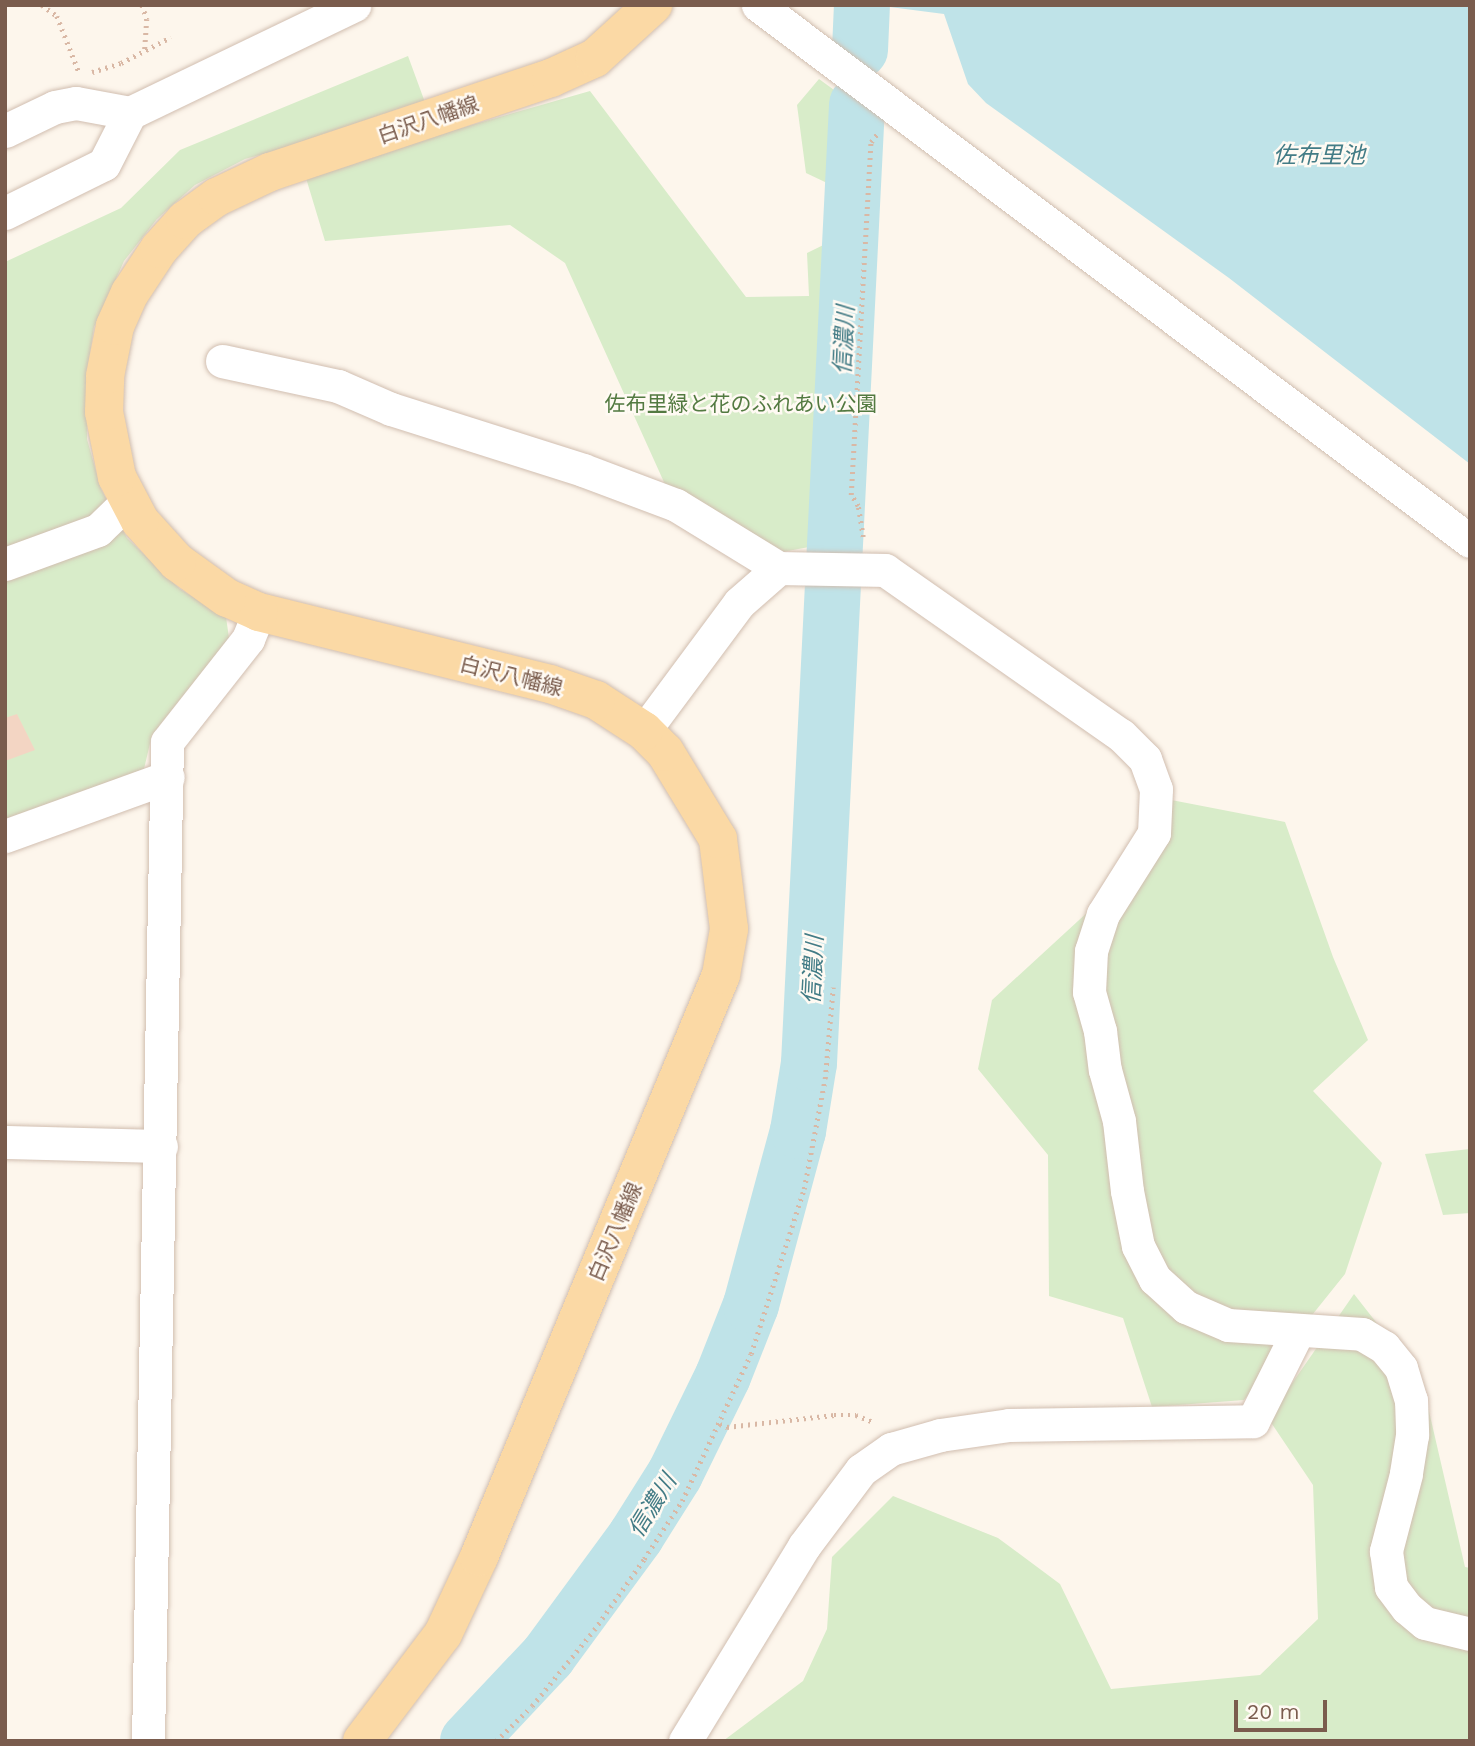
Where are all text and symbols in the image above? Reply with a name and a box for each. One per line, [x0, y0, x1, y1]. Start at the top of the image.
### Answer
street label: 白沢八幡線 [374, 91, 482, 149]
water label: 佐布里池 [1273, 142, 1365, 170]
water label: 信濃川 [829, 305, 861, 375]
park label: 佐布里緑と花のふれあい公園 [605, 391, 877, 417]
street label: 白沢八幡線 [457, 651, 565, 701]
water label: 信濃川 [798, 935, 830, 1005]
street label: 白沢八幡線 [583, 1179, 647, 1285]
water label: 信濃川 [623, 1469, 683, 1543]
scale bar [1237, 1686, 1330, 1730]
text: 20 m [1247, 1699, 1299, 1724]

